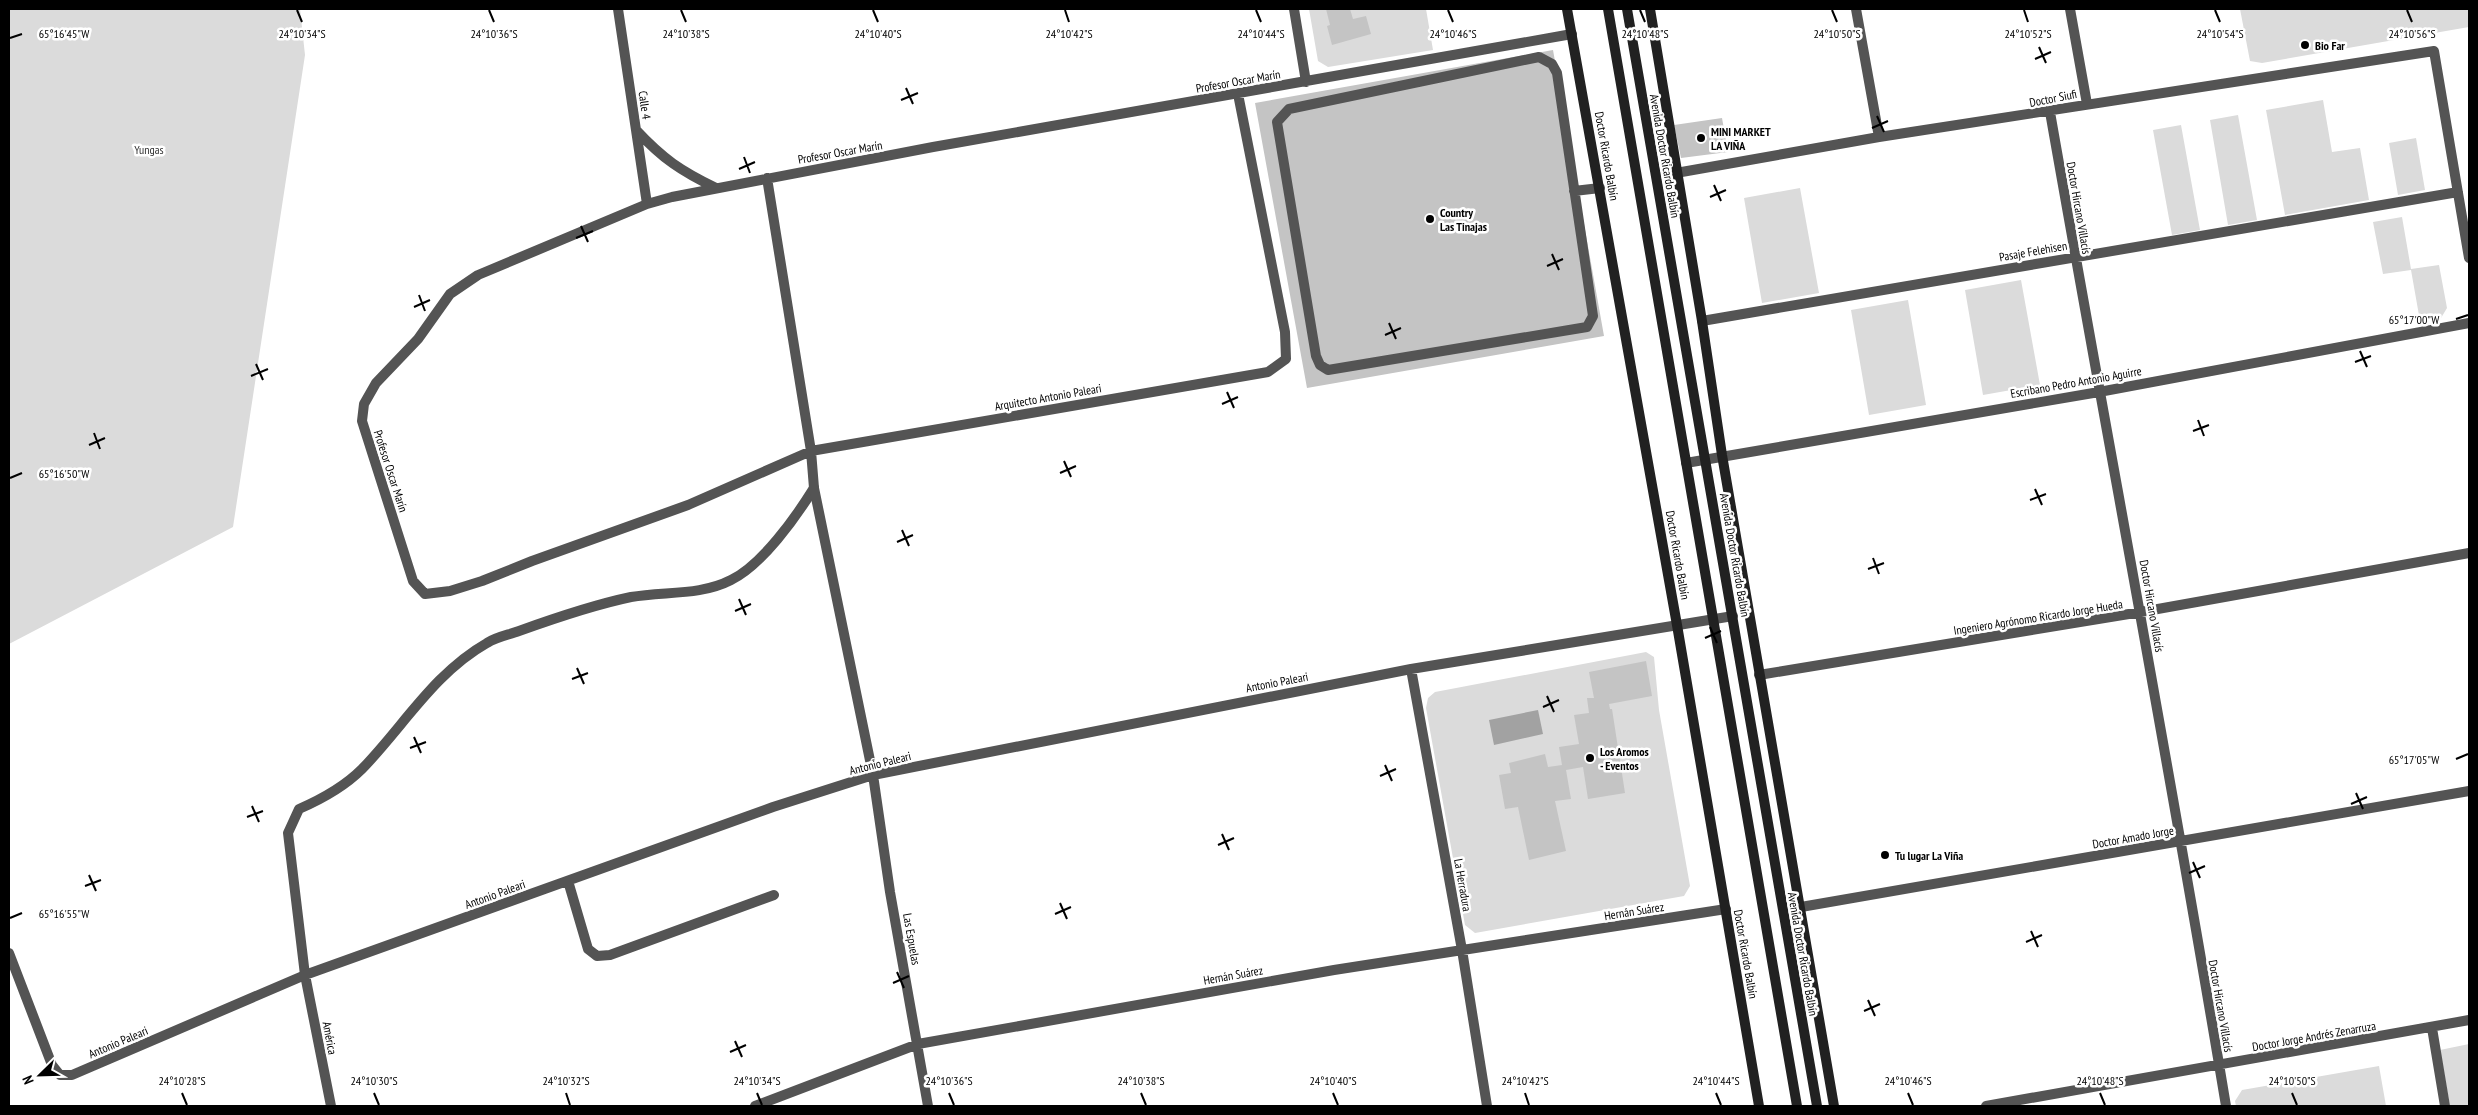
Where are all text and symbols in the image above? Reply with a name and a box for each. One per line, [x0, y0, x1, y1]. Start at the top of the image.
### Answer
text: 65°16'45"W [39, 26, 89, 41]
text: 24°10'34"S [278, 26, 326, 41]
text: 24°10'36"S [470, 26, 518, 41]
text: 24°10'38"S [662, 26, 710, 41]
text: 24°10'40"S [854, 26, 902, 41]
text: 24°10'42"S [1045, 26, 1093, 41]
text: 24°10'44"S [1237, 26, 1285, 41]
text: 24°10'46"S [1429, 26, 1477, 41]
text: 24°10'48"S [1621, 26, 1669, 41]
text: 24°10'50"S [1813, 26, 1861, 41]
text: 24°10'52"S [2004, 26, 2052, 41]
text: 24°10'54"S [2196, 26, 2244, 41]
text: 24°10'56"S [2388, 26, 2436, 41]
place label: Bio Far [2315, 38, 2345, 53]
marker: Bio Far [2299, 39, 2311, 51]
street label: Profesor Oscar Marín [1195, 66, 1281, 96]
street label: Doctor Siufi [2028, 86, 2078, 110]
street label: Calle 4 [636, 90, 655, 121]
street label: Avenida Doctor Ricardo Balbín [1647, 93, 1683, 219]
street label: Doctor Ricardo Balbín [1592, 110, 1622, 202]
place label: MINI MARKET LA VIÑA [1711, 124, 1771, 153]
marker: MINI MARKET LA VIÑA [1695, 132, 1707, 144]
street label: Profesor Oscar Marín [797, 137, 883, 167]
park label: Yungas [134, 142, 164, 157]
street label: Doctor Hircano Villacís [2063, 161, 2095, 255]
place label: Country Las Tinajas [1440, 205, 1487, 234]
marker: Country Las Tinajas [1424, 213, 1436, 225]
street label: Pasaje Felehisen [1998, 238, 2068, 264]
text: 65°17'00"W [2389, 312, 2439, 327]
street label: Escribano Pedro Antonio Aguirre [2009, 363, 2143, 401]
street label: Arquitecto Antonio Paleari [993, 380, 1103, 414]
street label: Profesor Oscar Marín [371, 428, 411, 514]
text: 65°16'50"W [39, 466, 89, 481]
street label: Avenida Doctor Ricardo Balbín [1717, 492, 1753, 618]
street label: Doctor Ricardo Balbín [1663, 509, 1693, 601]
street label: Doctor Hircano Villacís [2136, 559, 2168, 653]
street label: Ingeniero Agrónomo Ricardo Jorge Hueda [1952, 596, 2124, 638]
street label: Antonio Paleari [1245, 669, 1309, 695]
place label: Los Aromos - Eventos [1600, 744, 1649, 773]
street label: Antonio Paleari [847, 748, 913, 778]
marker: Los Aromos - Eventos [1584, 752, 1596, 764]
text: 65°17'05"W [2389, 752, 2439, 767]
street label: Doctor Amado Jorge [2091, 822, 2175, 852]
place label: Tu lugar La Viña [1895, 848, 1963, 863]
marker: Tu lugar La Viña [1879, 849, 1891, 861]
street label: La Herradura [1451, 857, 1475, 913]
street label: Antonio Paleari [463, 876, 527, 912]
street label: Avenida Doctor Ricardo Balbín [1785, 891, 1821, 1017]
street label: Hernán Suárez [1603, 899, 1665, 923]
text: 65°16'55"W [39, 906, 89, 921]
street label: Doctor Ricardo Balbín [1731, 908, 1761, 1000]
street label: Las Espuelas [900, 912, 924, 966]
street label: Doctor Hircano Villacís [2205, 959, 2237, 1053]
street label: Hernán Suárez [1202, 962, 1264, 988]
street label: Doctor Jorge Andrés Zenarruza [2251, 1018, 2377, 1054]
street label: América [319, 1020, 341, 1056]
street label: Antonio Paleari [86, 1023, 150, 1061]
north arrow [15, 1050, 65, 1100]
text: N [18, 1073, 38, 1087]
text: 24°10'28"S [158, 1073, 206, 1088]
text: 24°10'30"S [350, 1073, 398, 1088]
text: 24°10'32"S [542, 1073, 590, 1088]
text: 24°10'34"S [733, 1073, 781, 1088]
text: 24°10'36"S [925, 1073, 973, 1088]
text: 24°10'38"S [1117, 1073, 1165, 1088]
text: 24°10'40"S [1309, 1073, 1357, 1088]
text: 24°10'42"S [1501, 1073, 1549, 1088]
text: 24°10'44"S [1692, 1073, 1740, 1088]
text: 24°10'46"S [1884, 1073, 1932, 1088]
text: 24°10'48"S [2076, 1073, 2124, 1088]
text: 24°10'50"S [2268, 1073, 2316, 1088]

